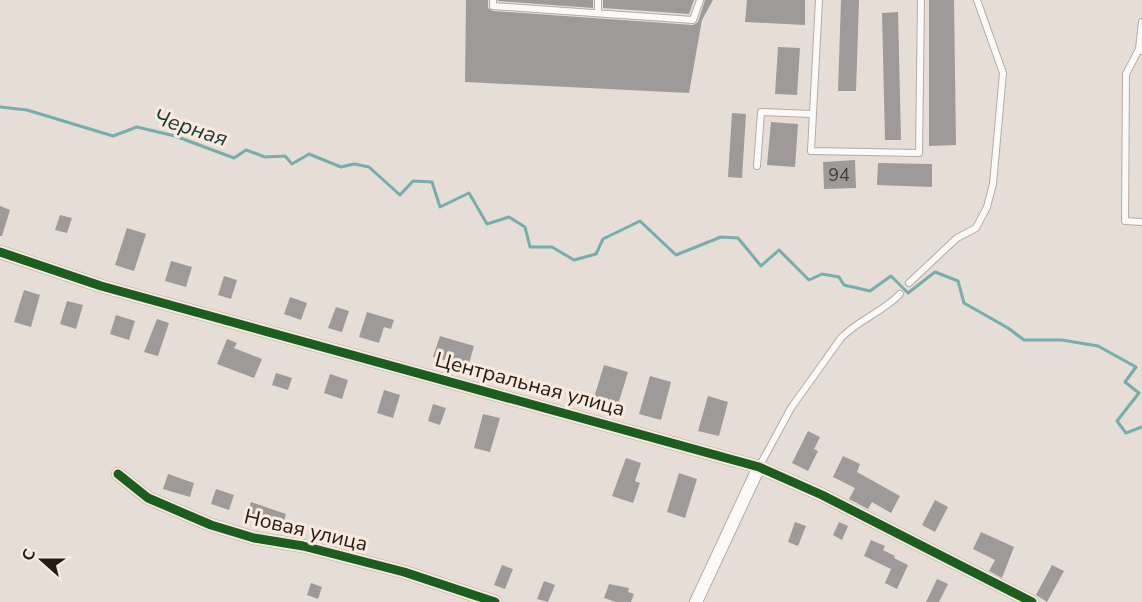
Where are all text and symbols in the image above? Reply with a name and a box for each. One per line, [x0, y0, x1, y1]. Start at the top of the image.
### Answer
water label: Черная [150, 102, 232, 154]
house number: 94 [828, 163, 850, 187]
street label: Центральная улица [432, 345, 628, 423]
street label: Новая улица [241, 502, 371, 558]
north arrow [12, 530, 72, 590]
text: С [17, 546, 41, 564]

